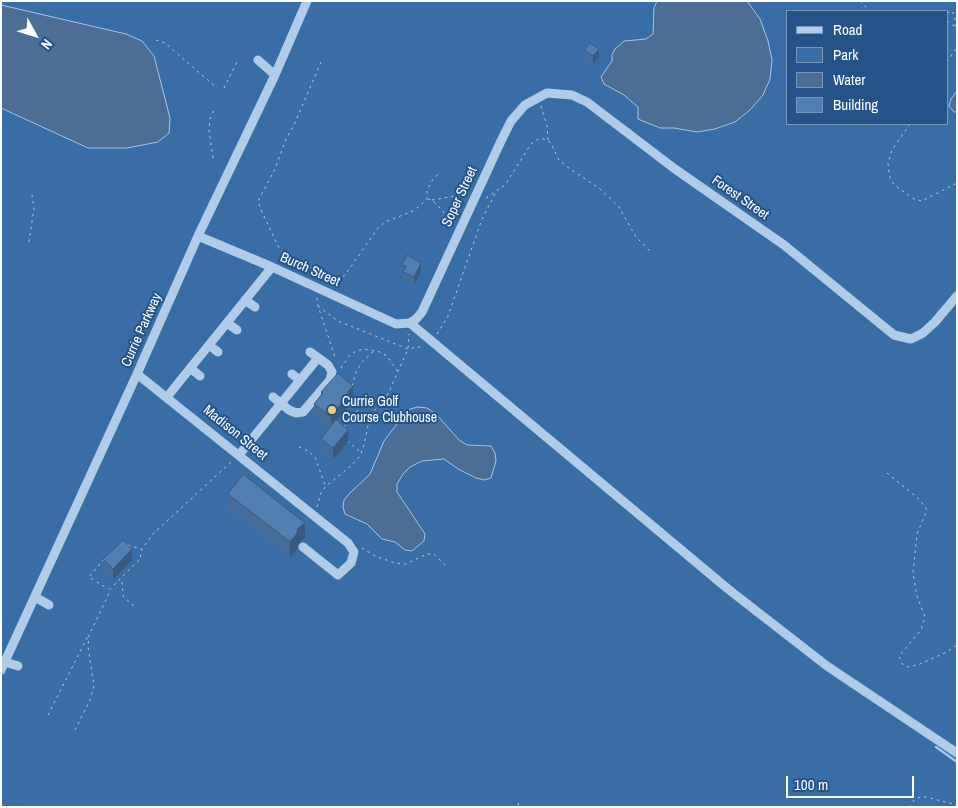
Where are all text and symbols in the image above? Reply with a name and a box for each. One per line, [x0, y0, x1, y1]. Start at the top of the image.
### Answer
north arrow [10, 10, 60, 60]
legend [786, 10, 948, 125]
text: Road [833, 19, 862, 40]
text: N [37, 36, 56, 53]
text: Park [833, 44, 858, 65]
text: Water [833, 69, 865, 90]
text: Building [833, 94, 878, 115]
street label: Soper Street [439, 164, 481, 230]
street label: Forest Street [708, 172, 772, 224]
street label: Burch Street [277, 249, 343, 291]
street label: Currie Parkway [118, 290, 166, 370]
place label: Currie Golf Course Clubhouse [342, 394, 437, 427]
street label: Madison Street [199, 402, 271, 464]
marker: Currie Golf Course Clubhouse [326, 404, 338, 416]
scale bar [788, 766, 916, 798]
text: 100 m [794, 774, 828, 795]

